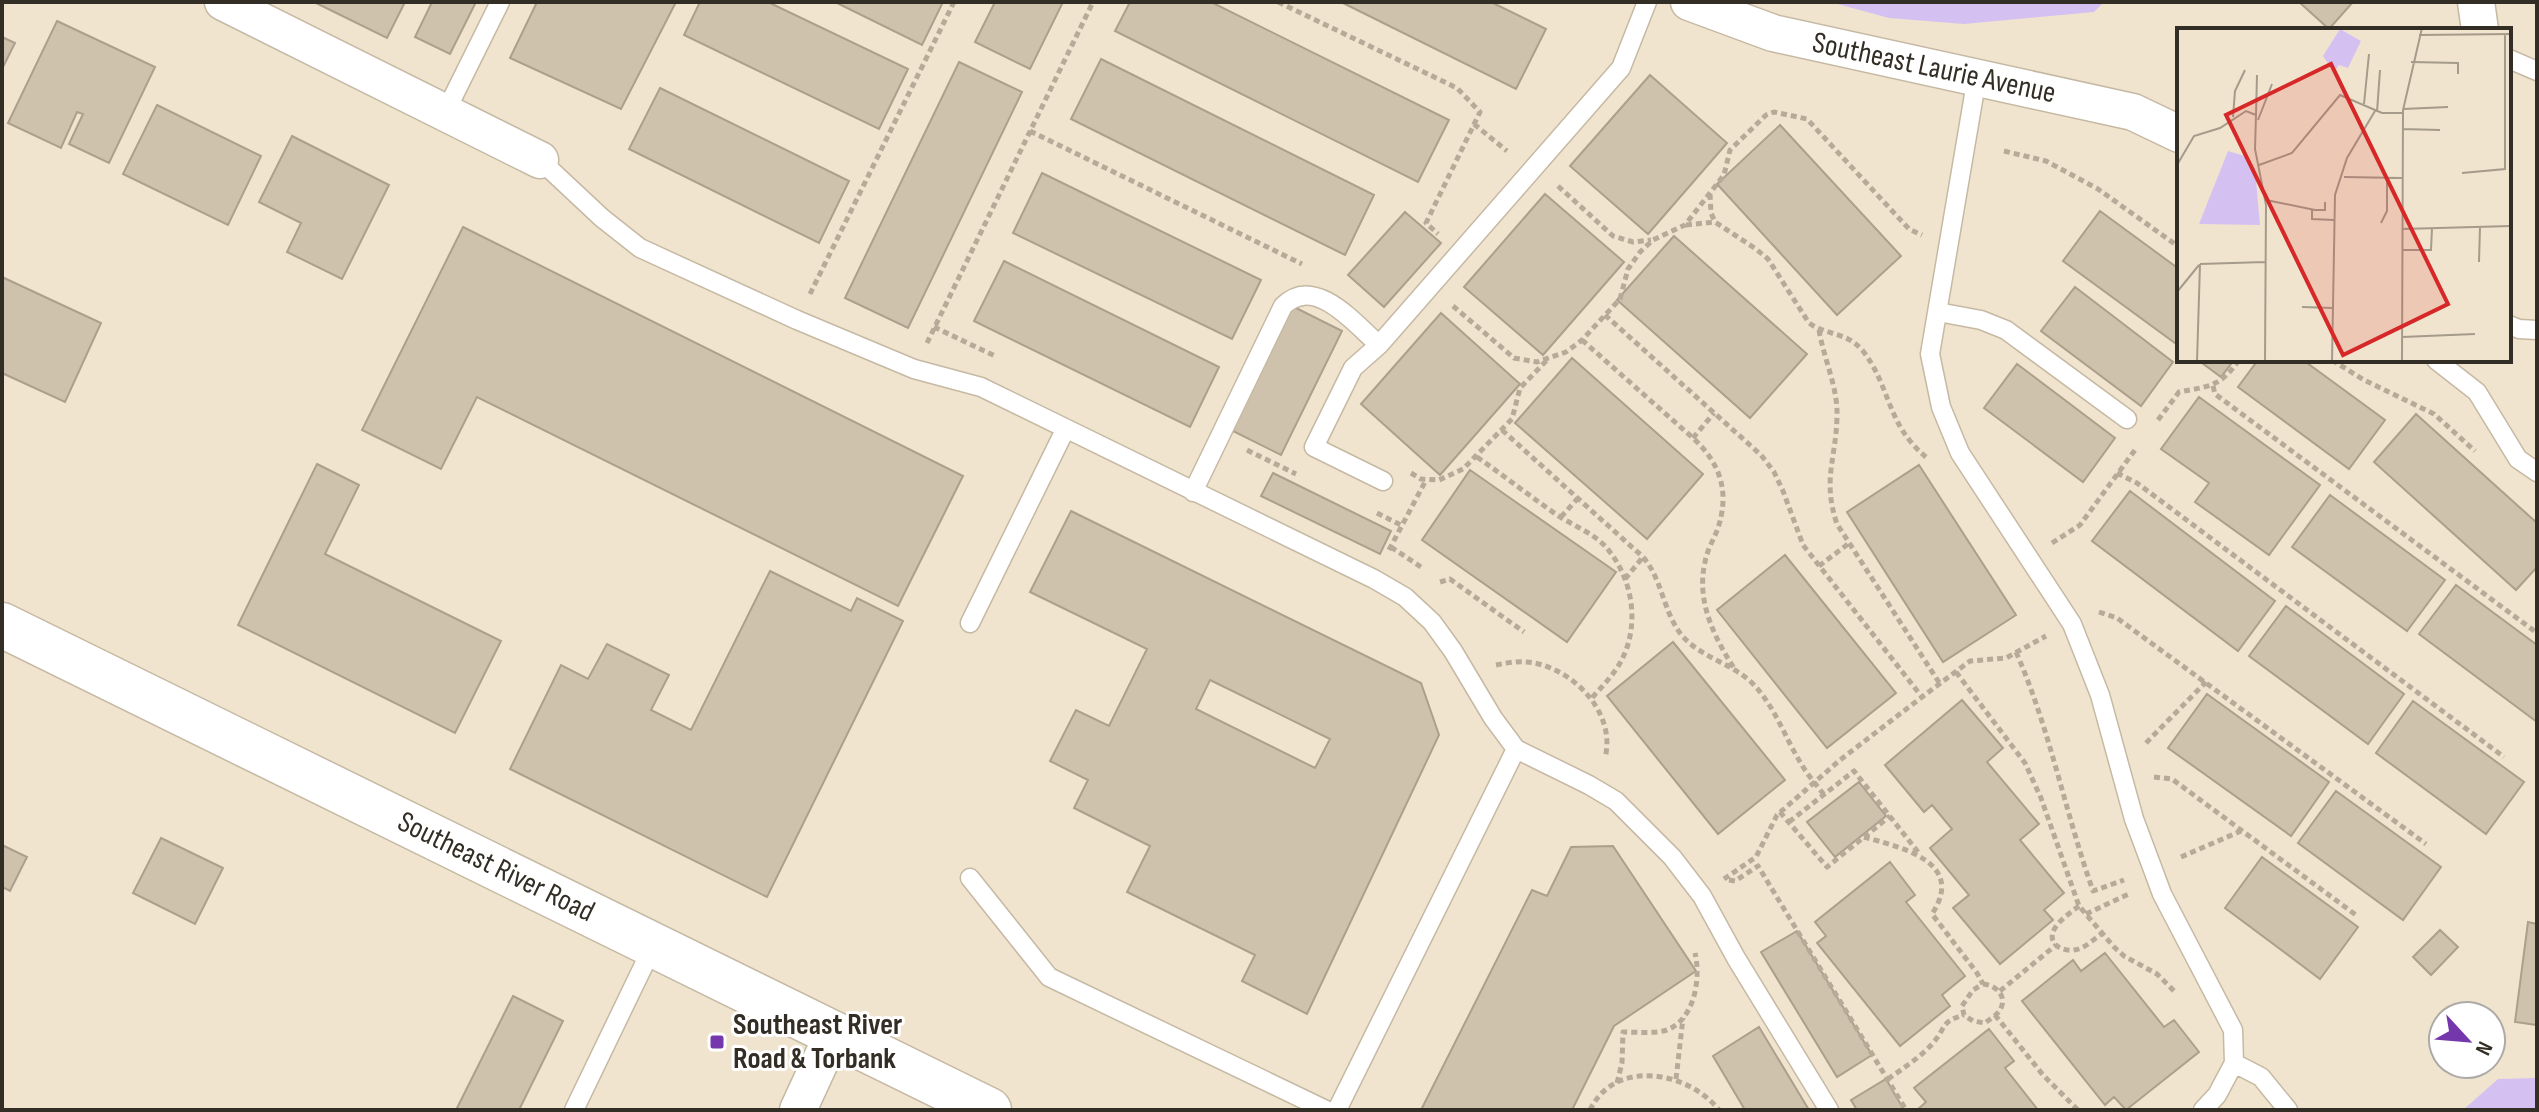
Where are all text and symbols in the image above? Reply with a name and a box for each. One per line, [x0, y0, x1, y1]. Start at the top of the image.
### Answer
street label: Southeast Laurie Avenue [1809, 25, 2059, 111]
inset map [2177, 28, 2511, 362]
street label: Southeast River Road [392, 804, 600, 930]
north arrow [2427, 1000, 2507, 1080]
place label: Southeast River Road & Torbank [733, 1007, 902, 1077]
marker: Southeast River Road & Torbank [708, 1033, 726, 1051]
text: N [2469, 1037, 2498, 1059]

